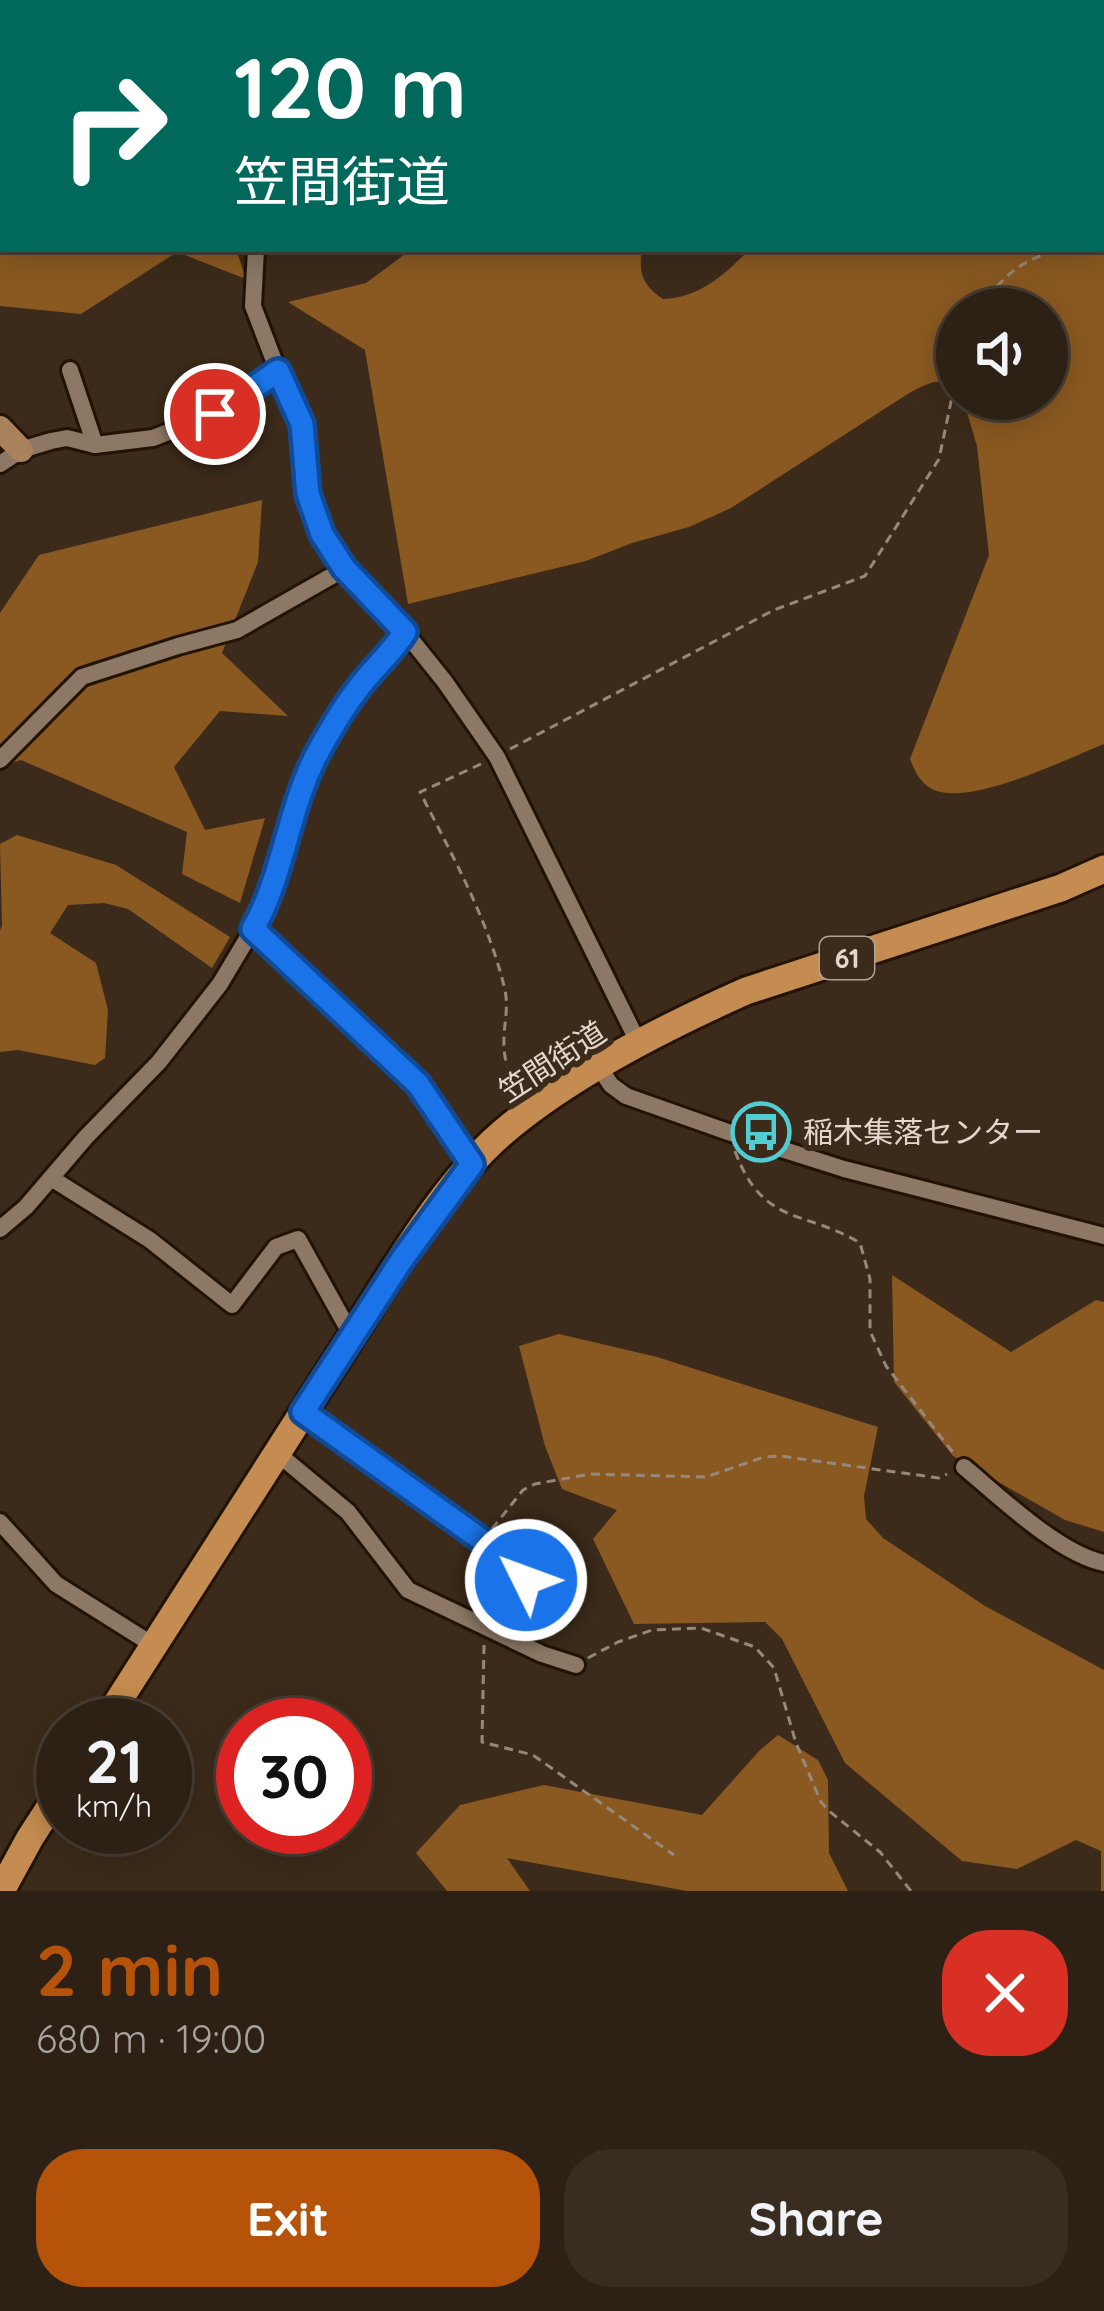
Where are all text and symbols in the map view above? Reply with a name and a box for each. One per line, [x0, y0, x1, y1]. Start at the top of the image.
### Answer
text: 120 m [234, 34, 467, 139]
icon: right [36, 48, 192, 204]
text: 笠間街道 [234, 147, 450, 215]
map controls [936, 288, 1068, 420]
button: sound [936, 288, 1068, 420]
pin [164, 363, 266, 465]
icon: arrive [182, 381, 248, 447]
road number: 61 [820, 937, 874, 979]
street label: 笠間街道 [491, 1012, 613, 1110]
bus stop icon: 稲木集落センター [730, 1101, 792, 1163]
place label: 稲木集落センター [803, 1113, 1043, 1151]
position arrow [463, 1517, 589, 1643]
speed limit sign: 30 [216, 1698, 372, 1854]
text: 21 [85, 1723, 143, 1798]
text: km/h [76, 1787, 152, 1825]
text: 2 min [36, 1924, 223, 2014]
button: close [942, 1930, 1068, 2056]
text: 680 m · 19:00 [36, 2014, 266, 2063]
button: Exit [36, 2149, 540, 2287]
button: Share [564, 2149, 1068, 2287]

